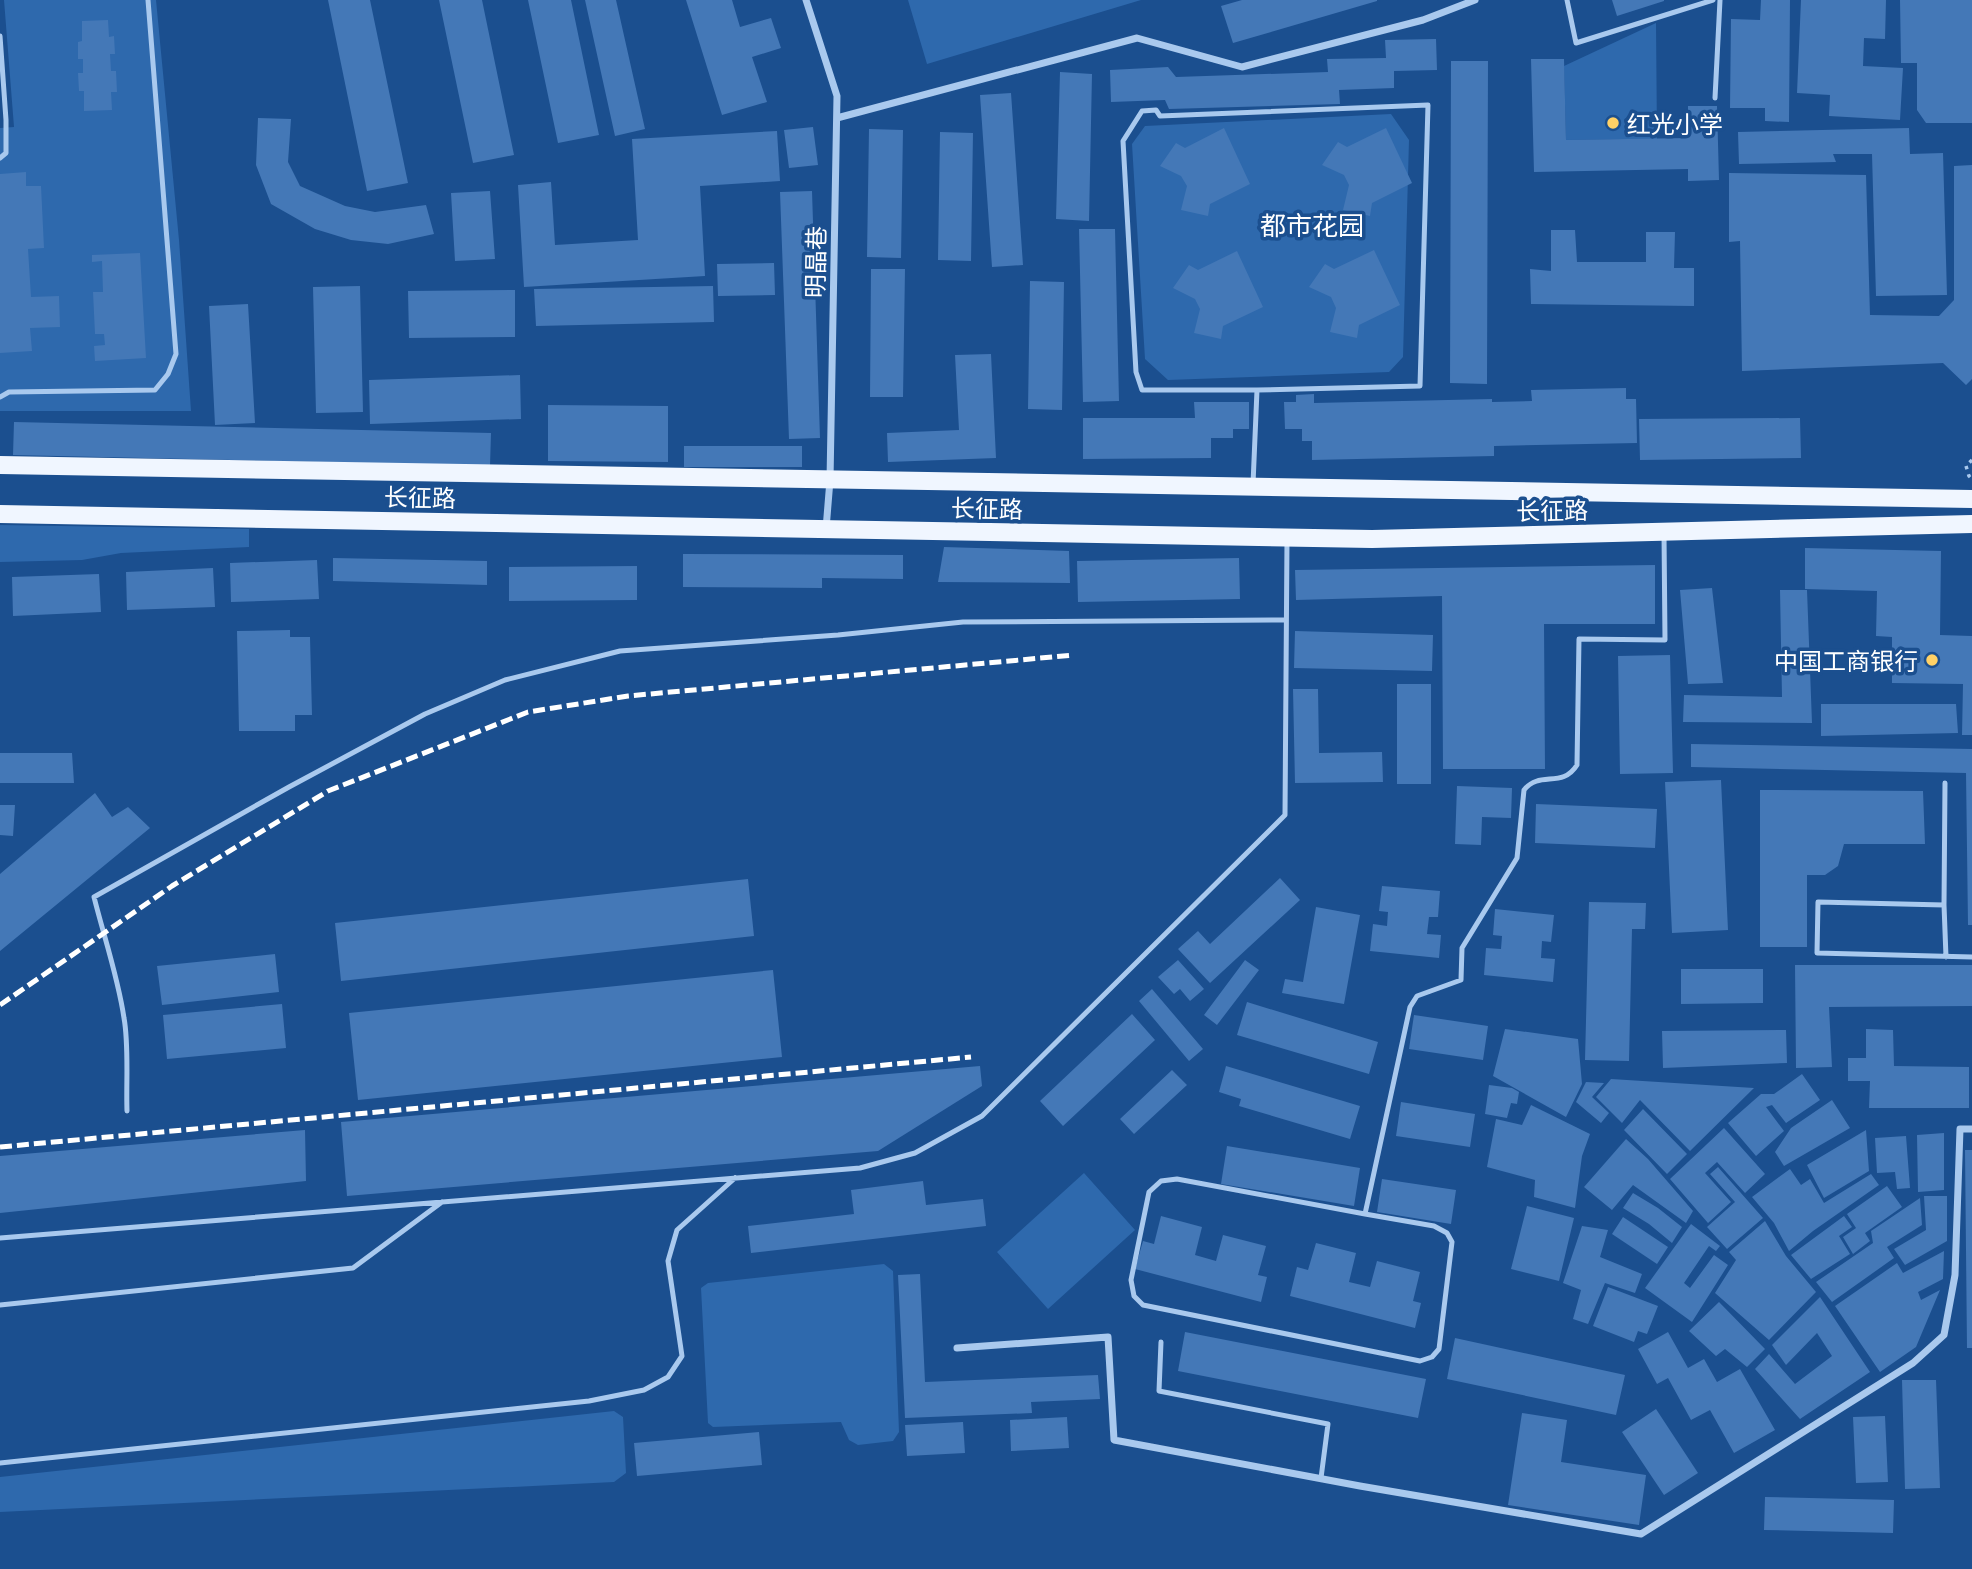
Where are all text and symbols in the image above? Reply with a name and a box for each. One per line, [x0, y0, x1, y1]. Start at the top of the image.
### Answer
place label: 红光小学 [1627, 107, 1723, 140]
marker: 红光小学 [1605, 115, 1621, 131]
district label: 都市花园 [1260, 207, 1364, 243]
street label: 明晶巷 [798, 226, 832, 298]
street label: 长征路 [384, 480, 456, 514]
street label: 长征路 [951, 491, 1023, 525]
street label: 长征路 [1516, 493, 1588, 527]
place label: 中国工商银行 [1774, 644, 1918, 677]
marker: 中国工商银行 [1924, 652, 1940, 668]

